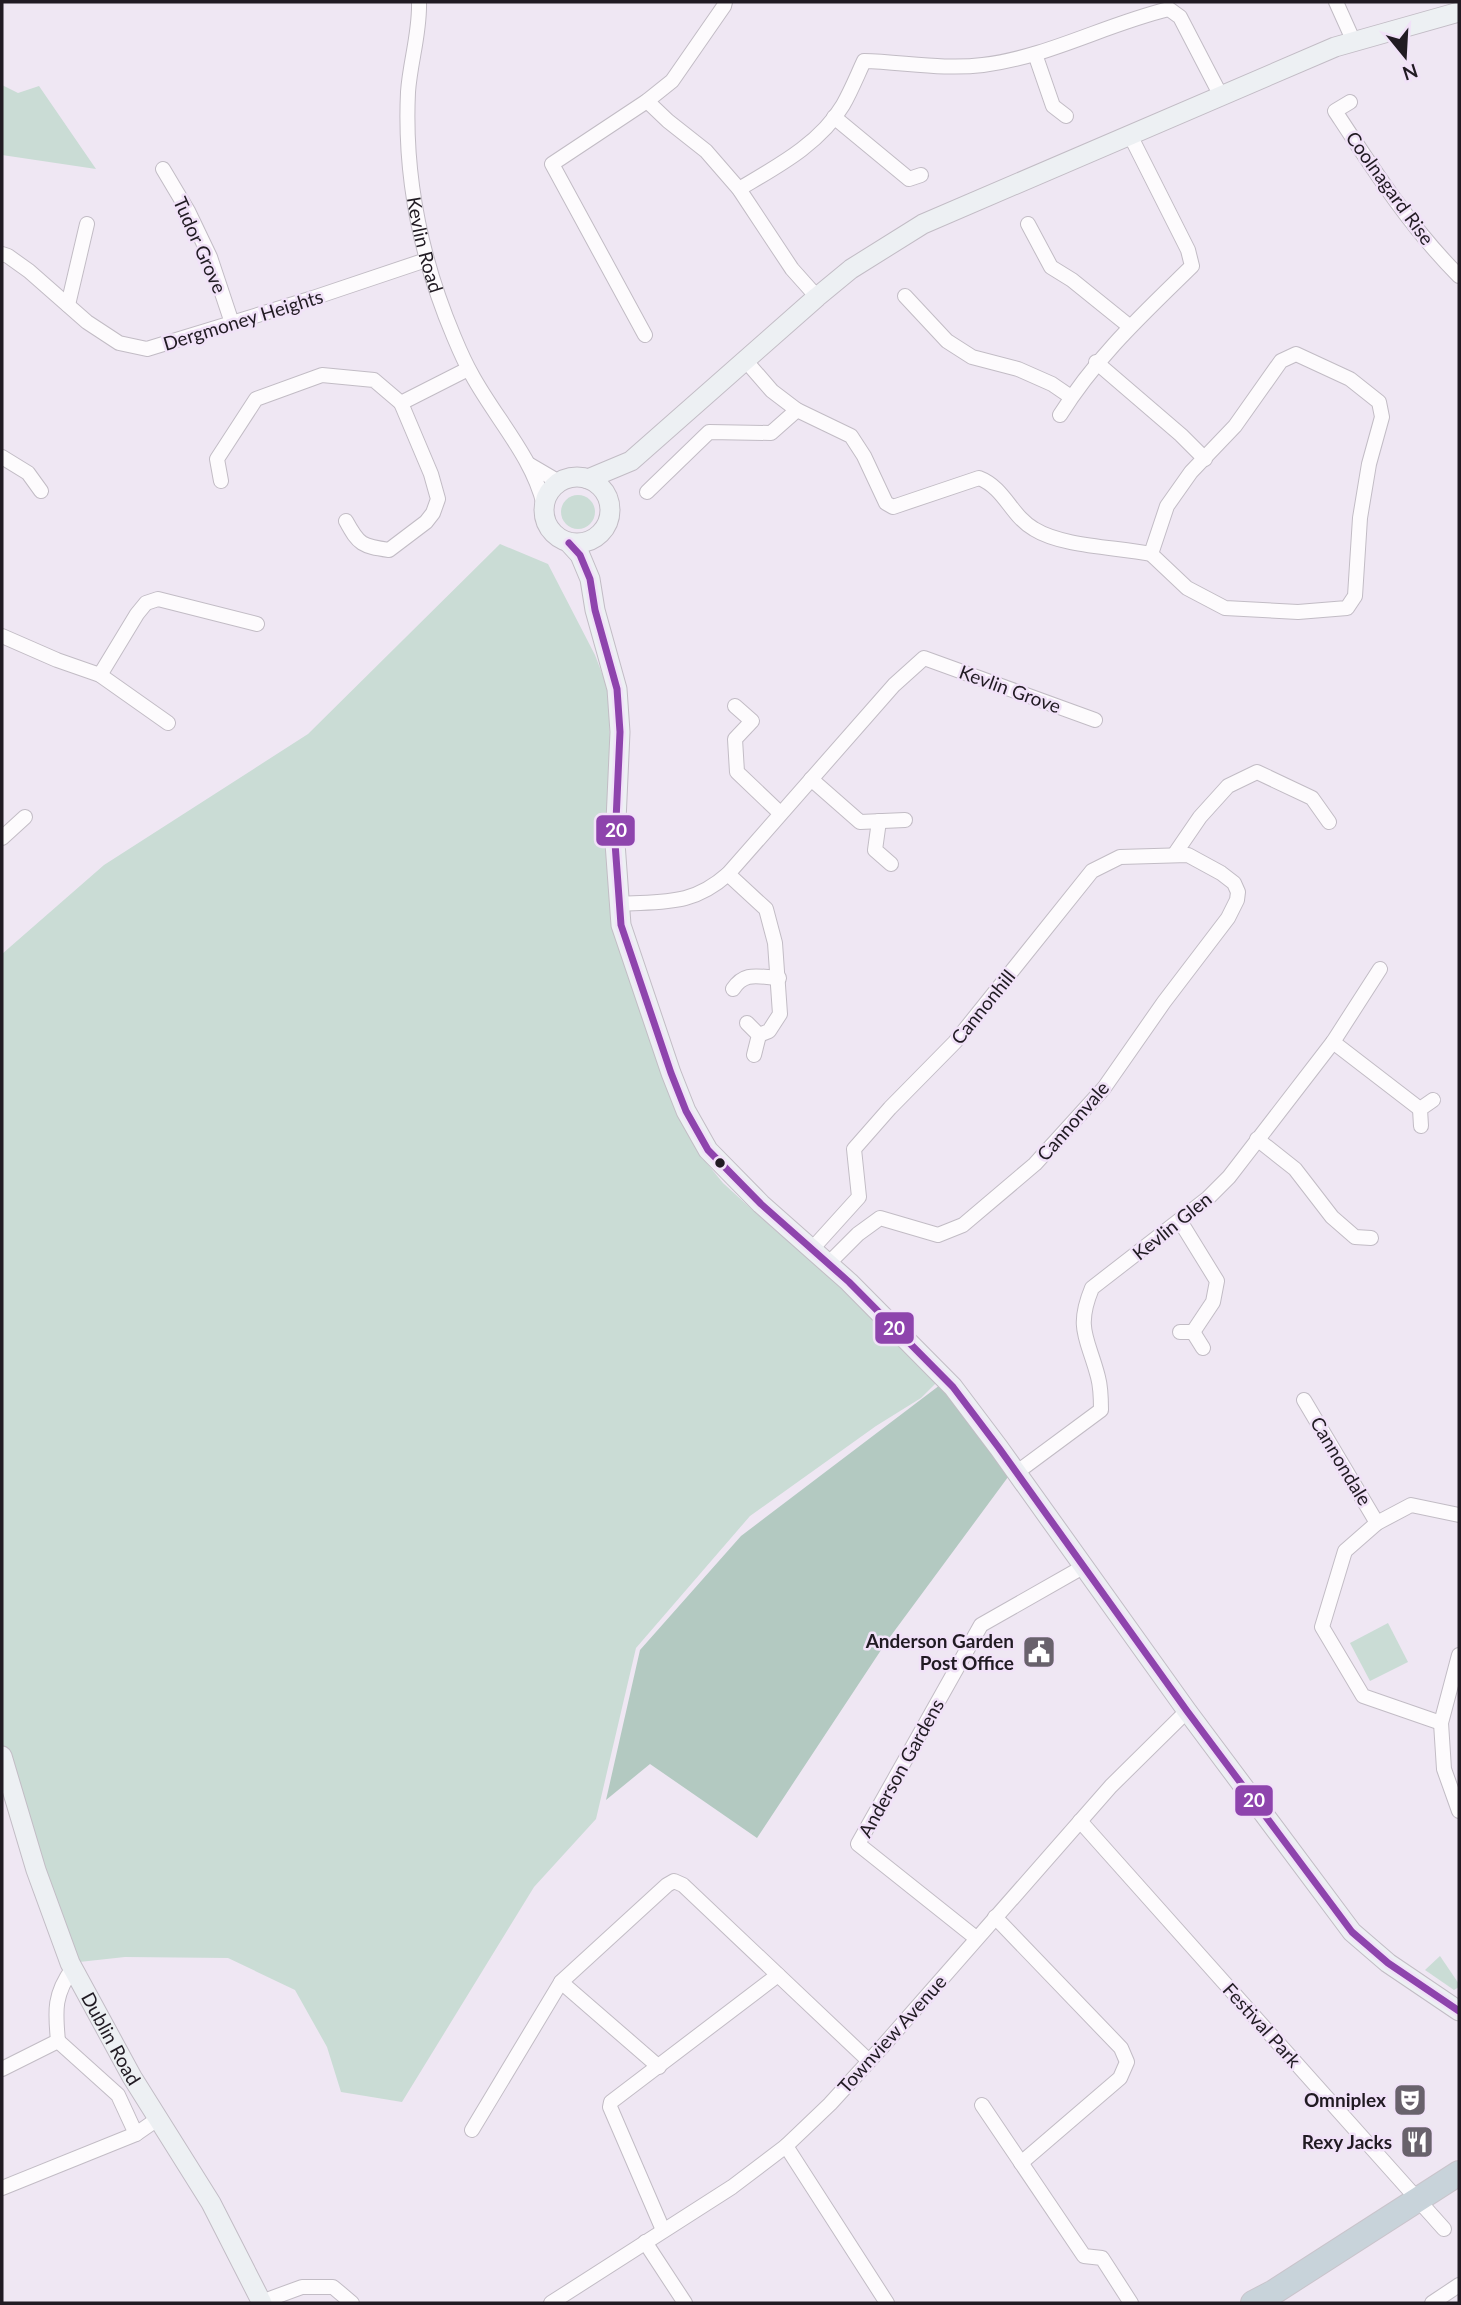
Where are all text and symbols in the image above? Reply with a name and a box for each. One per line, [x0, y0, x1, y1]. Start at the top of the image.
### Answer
north arrow [1370, 21, 1440, 91]
text: N [1400, 59, 1421, 86]
street label: Coolnagard Rise [1342, 127, 1439, 249]
street label: Tudor Grove [169, 193, 232, 297]
street label: Kevlin Road [403, 195, 448, 295]
street label: Dergmoney Heights [160, 284, 326, 355]
street label: Kevlin Grove [956, 660, 1064, 718]
line badge: 20 [595, 814, 636, 847]
text: 20 [605, 818, 627, 841]
street label: Cannonhill [946, 965, 1020, 1048]
street label: Cannonvale [1032, 1076, 1113, 1165]
unlabelled marker [713, 1156, 727, 1170]
street label: Kevlin Glen [1128, 1187, 1216, 1264]
line badge: 20 [874, 1311, 915, 1345]
text: 20 [883, 1316, 905, 1339]
street label: Cannondale [1306, 1412, 1377, 1509]
place label: Anderson Garden Post Office [865, 1629, 1014, 1674]
public building icon: Anderson Garden Post Office [1020, 1633, 1058, 1671]
street label: Anderson Gardens [853, 1695, 948, 1841]
line badge: 20 [1234, 1784, 1274, 1817]
text: 20 [1243, 1788, 1265, 1811]
street label: Townview Avenue [833, 1970, 951, 2097]
street label: Festival Park [1219, 1978, 1306, 2072]
street label: Dublin Road [77, 1988, 146, 2089]
theatre icon: Omniplex [1391, 2081, 1429, 2119]
place label: Omniplex [1304, 2088, 1386, 2111]
restaurant icon: Rexy Jacks [1398, 2123, 1436, 2161]
place label: Rexy Jacks [1302, 2130, 1392, 2153]

